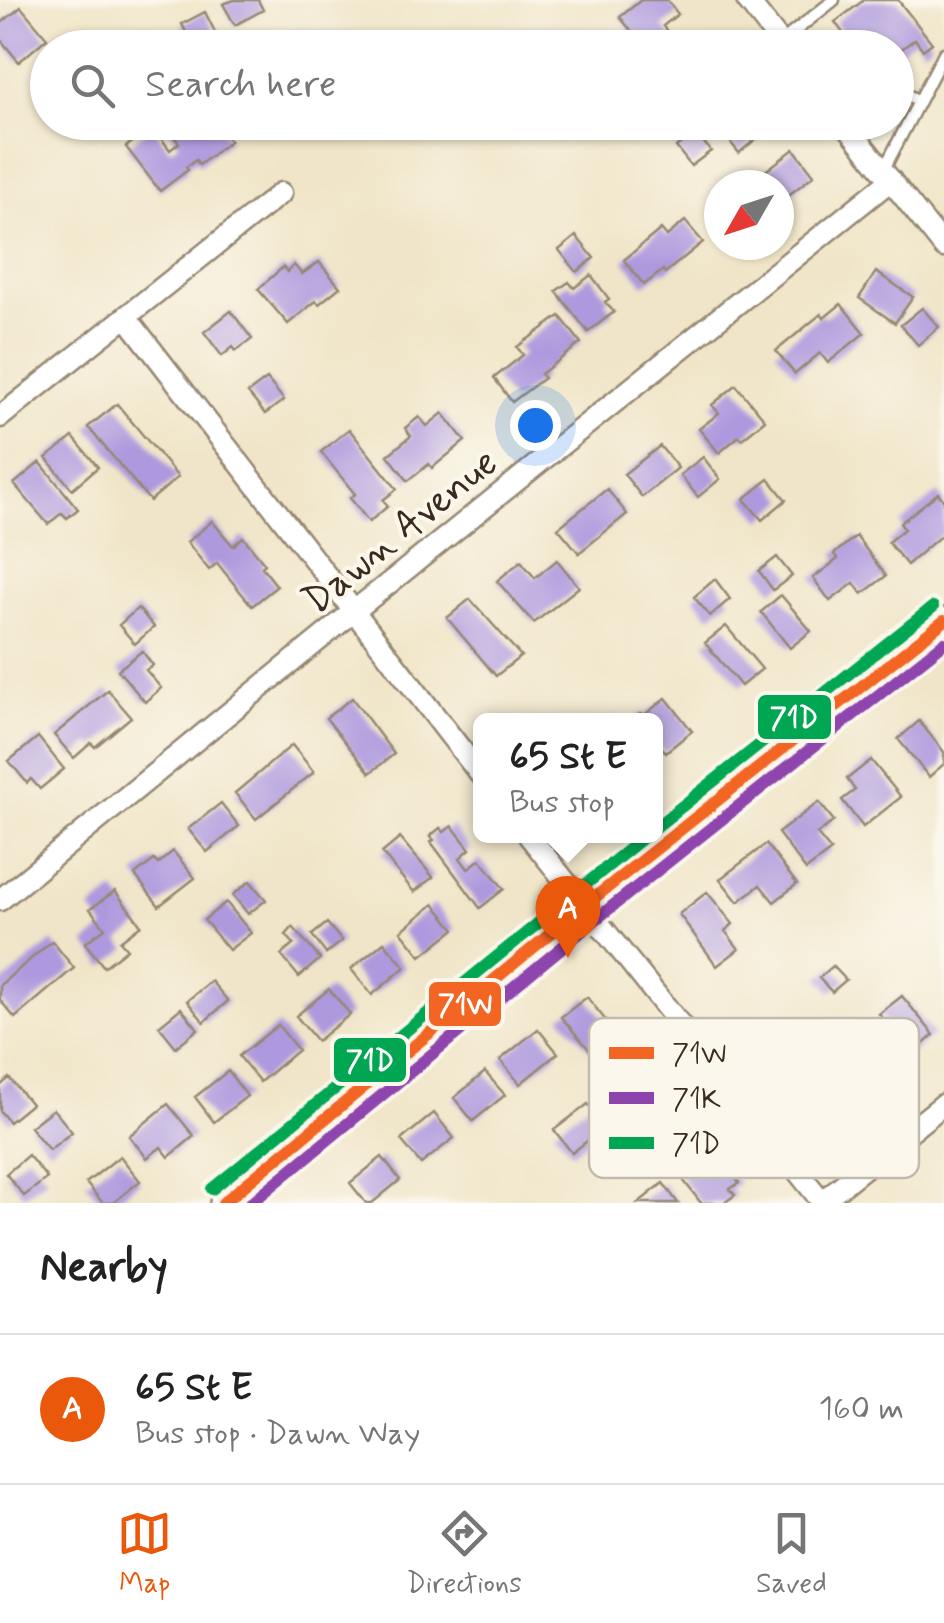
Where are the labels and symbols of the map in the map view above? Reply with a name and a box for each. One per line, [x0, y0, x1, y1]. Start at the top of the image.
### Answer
north arrow [704, 170, 794, 260]
your location [510, 400, 561, 451]
street label: Dawn Avenue [293, 438, 509, 627]
line badge: 71D [756, 693, 833, 741]
text: 71D [770, 701, 818, 738]
pin: A [536, 876, 600, 958]
line badge: 71W [427, 980, 503, 1028]
text: 71W [438, 988, 492, 1025]
legend [589, 1018, 919, 1178]
line badge: 71D [332, 1036, 408, 1084]
text: 71W [672, 1037, 726, 1074]
text: 71D [346, 1044, 394, 1081]
text: 71K [672, 1082, 721, 1119]
text: 71D [672, 1127, 720, 1164]

